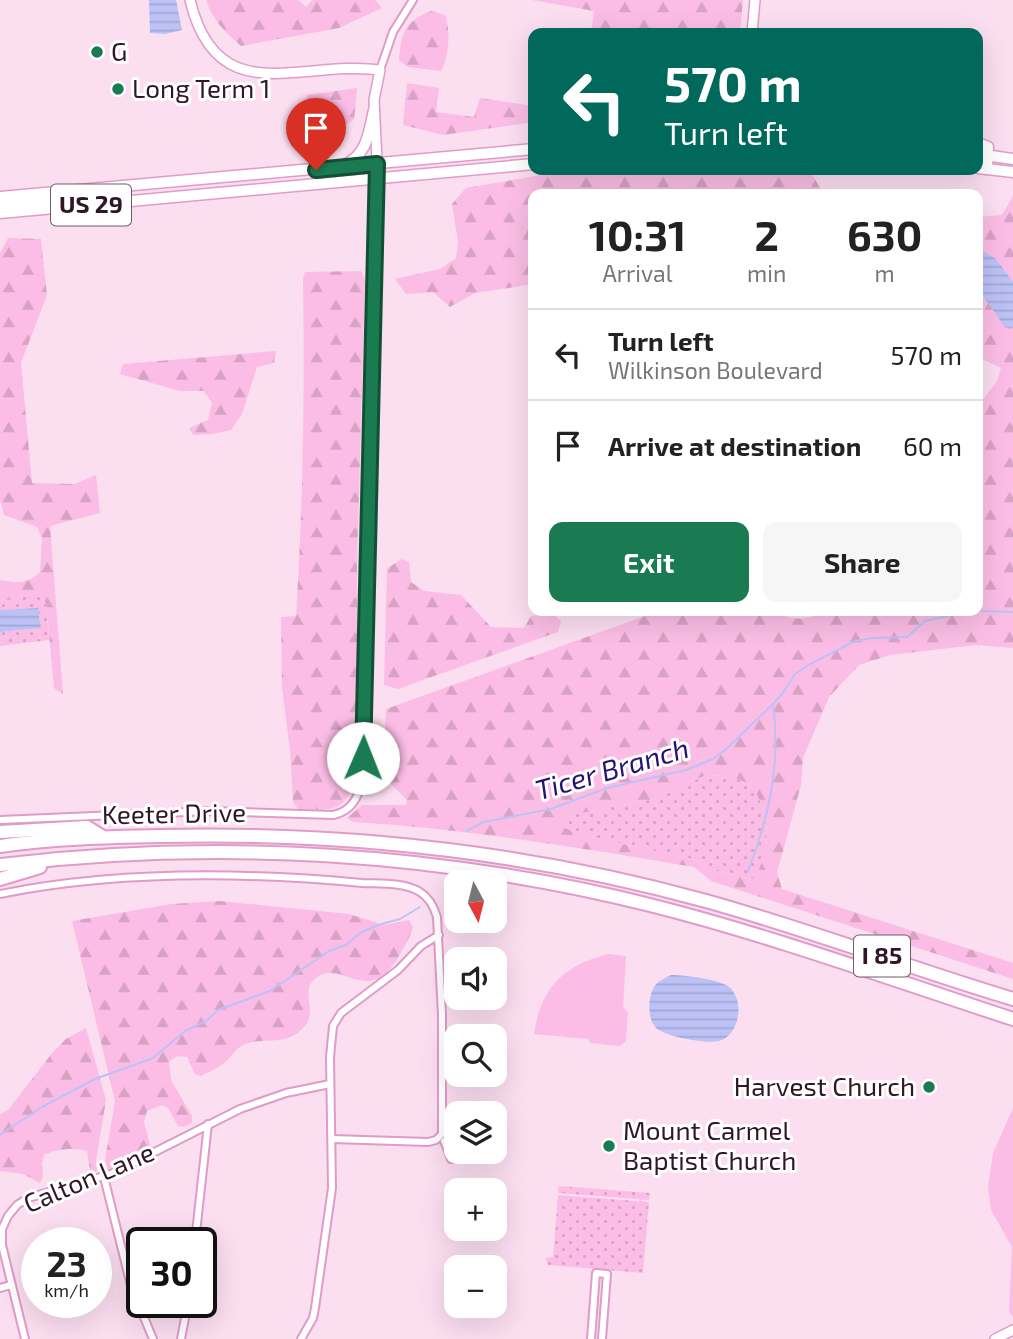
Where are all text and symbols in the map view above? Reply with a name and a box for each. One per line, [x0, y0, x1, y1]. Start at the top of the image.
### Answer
place label: G [111, 35, 127, 66]
marker: G [89, 44, 105, 60]
text: 570 m [664, 53, 802, 112]
icon: left [549, 56, 640, 147]
place label: Long Term 1 [132, 72, 270, 103]
marker: Long Term 1 [110, 81, 126, 97]
pin [286, 98, 346, 170]
icon: arrive [297, 109, 335, 147]
text: Turn left [664, 113, 788, 151]
road number: US 29 [51, 184, 131, 226]
text: 10:31 [589, 209, 686, 259]
text: 2 [754, 209, 779, 259]
text: 630 [847, 209, 922, 259]
text: Arrival [603, 259, 673, 287]
text: min [747, 259, 786, 287]
text: m [875, 259, 895, 287]
text: Turn left [608, 325, 714, 356]
icon: left [549, 336, 587, 374]
text: 570 m [890, 339, 962, 370]
text: Wilkinson Boulevard [608, 356, 823, 384]
icon: arrive [549, 427, 587, 465]
text: Arrive at destination [608, 430, 861, 461]
text: 60 m [903, 430, 962, 461]
button: Exit [549, 522, 749, 602]
button: Share [763, 522, 962, 602]
position arrow [326, 721, 400, 795]
water label: Ticer Branch [531, 730, 692, 806]
street label: Keeter Drive [102, 796, 246, 829]
north arrow [444, 870, 508, 933]
map controls [444, 870, 507, 1318]
road number: I 85 [854, 936, 910, 976]
button: sound [444, 947, 507, 1010]
button: search [444, 1024, 507, 1087]
place label: Harvest Church [734, 1070, 915, 1101]
marker: Harvest Church [921, 1079, 937, 1095]
button: layers [444, 1101, 507, 1164]
place label: Mount Carmel Baptist Church [623, 1114, 796, 1175]
street label: Calton Lane [18, 1135, 158, 1218]
marker: Mount Carmel Baptist Church [601, 1138, 617, 1154]
button: + [444, 1178, 507, 1241]
speed limit sign: 30 [126, 1227, 217, 1318]
text: 23 [46, 1242, 87, 1284]
button: − [444, 1255, 507, 1318]
text: km/h [44, 1279, 89, 1301]

